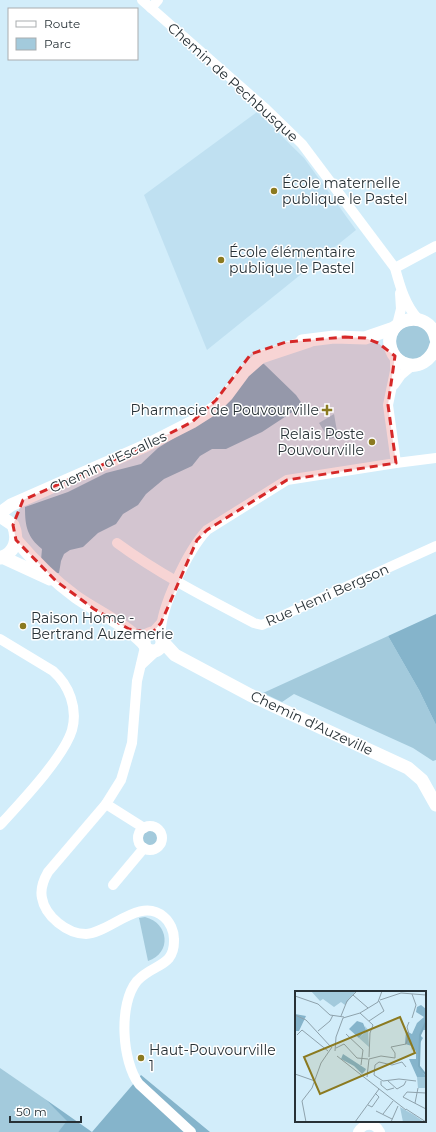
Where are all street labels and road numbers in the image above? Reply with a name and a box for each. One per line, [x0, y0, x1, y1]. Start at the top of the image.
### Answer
street label: Chemin de Pechbusque [164, 18, 302, 146]
street label: Chemin d'Escalles [47, 427, 169, 497]
street label: Rue Henri Bergson [263, 560, 391, 630]
street label: Chemin d'Auzeville [248, 687, 376, 759]

